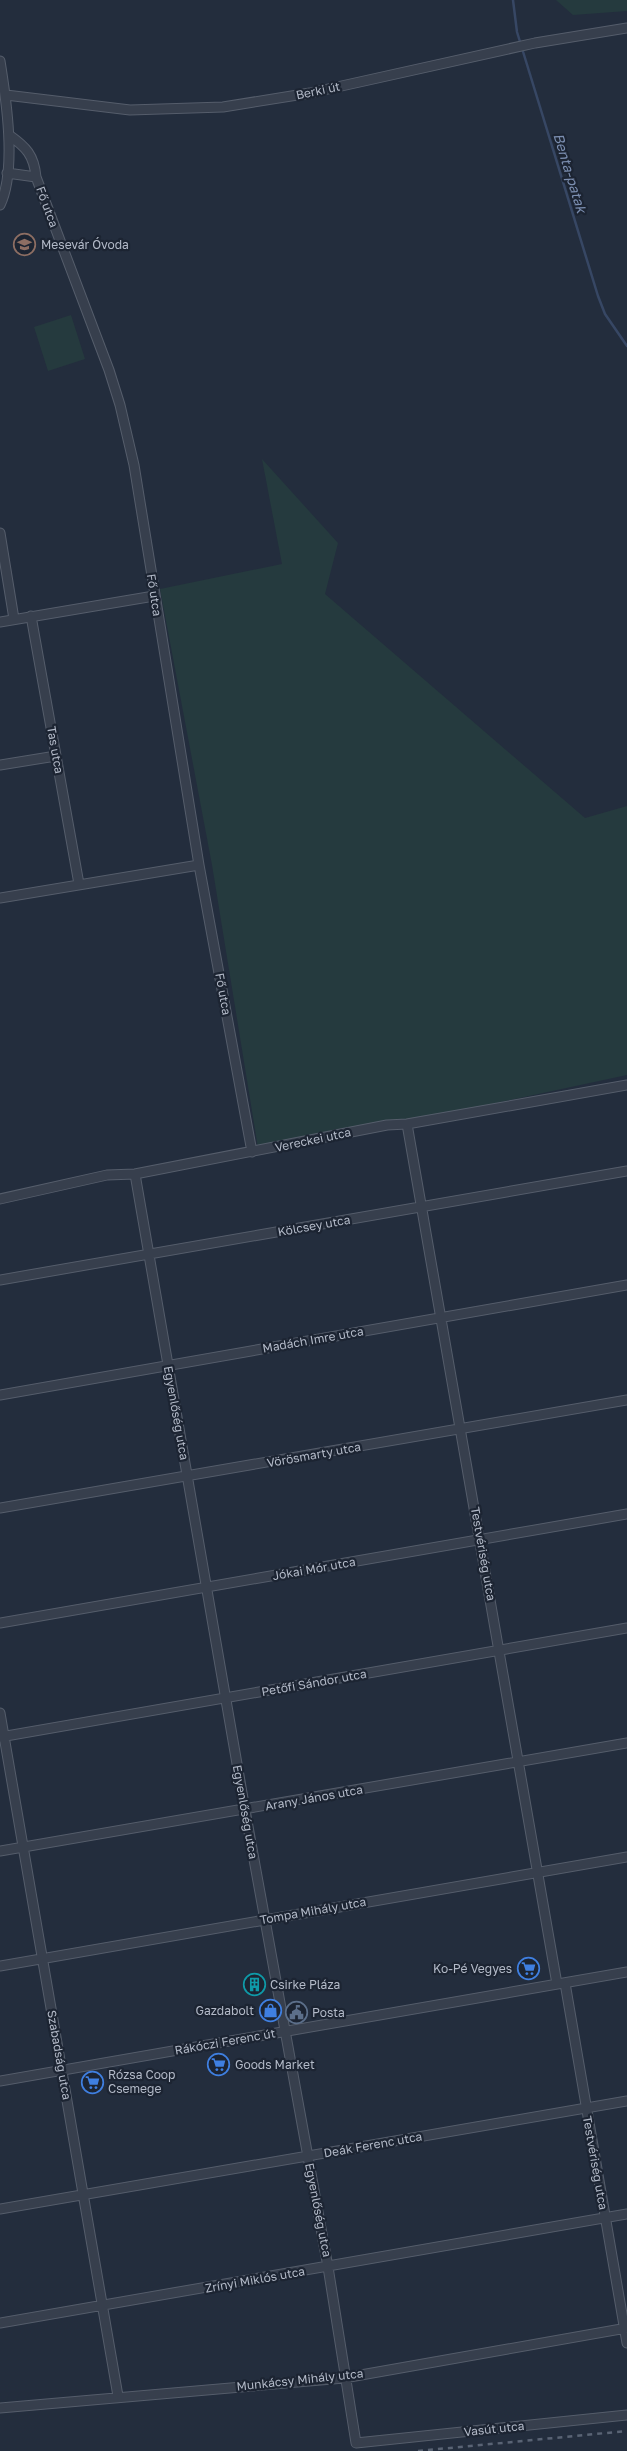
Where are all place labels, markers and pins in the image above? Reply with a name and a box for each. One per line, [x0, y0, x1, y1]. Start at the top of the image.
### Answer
school or university icon: Mesevár Óvoda [13, 233, 37, 257]
place label: Mesevár Óvoda [41, 237, 129, 252]
supermarket icon: Ko-Pé Vegyes [516, 1957, 540, 1981]
place label: Ko-Pé Vegyes [433, 1961, 512, 1976]
building icon: Csirke Pláza [242, 1973, 266, 1997]
place label: Csirke Pláza [270, 1977, 340, 1992]
shop icon: Gazdabolt [258, 1999, 282, 2023]
public building icon: Posta [284, 2001, 308, 2025]
place label: Gazdabolt [195, 2003, 254, 2018]
place label: Posta [312, 2005, 345, 2020]
supermarket icon: Goods Market [207, 2053, 231, 2077]
place label: Goods Market [235, 2057, 315, 2072]
place label: Rózsa Coop Csemege [108, 2067, 175, 2096]
supermarket icon: Rózsa Coop Csemege [80, 2070, 104, 2094]

